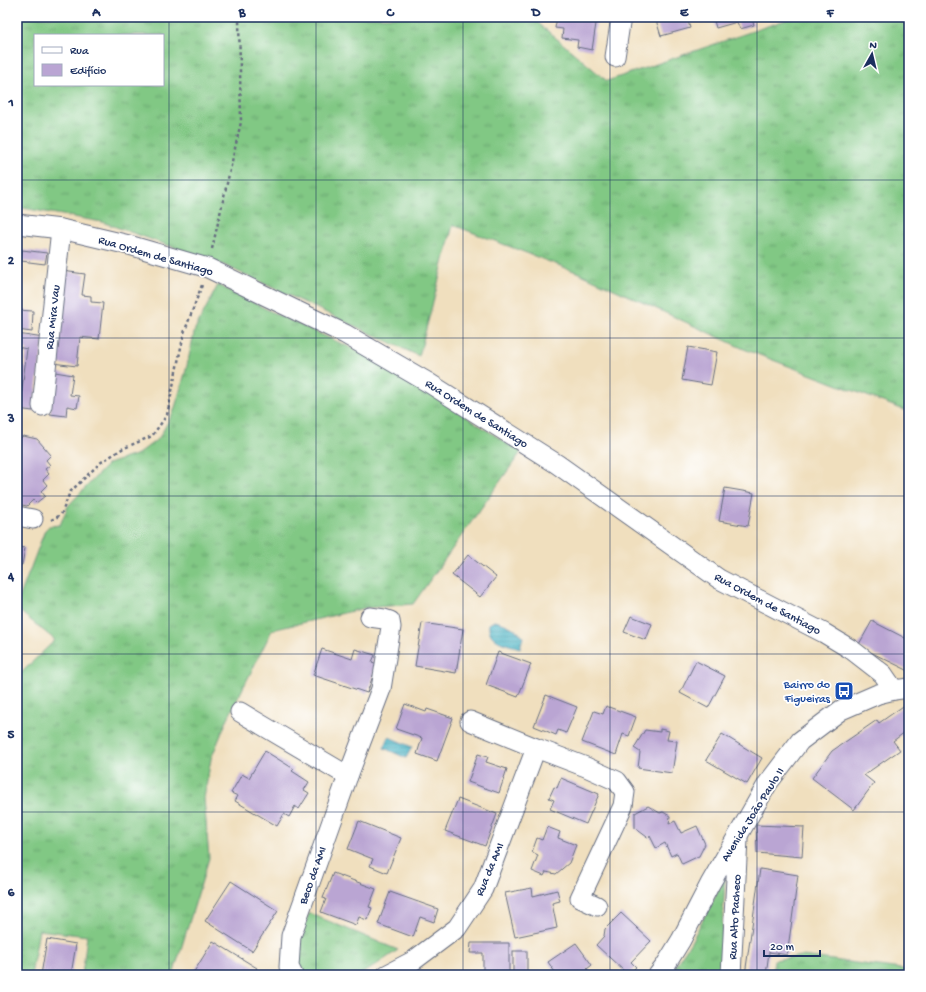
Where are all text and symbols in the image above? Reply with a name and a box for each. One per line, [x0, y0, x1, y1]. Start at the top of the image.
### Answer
text: A [91, 6, 101, 21]
text: B [238, 6, 247, 21]
text: C [385, 6, 395, 21]
text: D [531, 6, 541, 21]
text: E [680, 6, 689, 21]
text: F [826, 6, 835, 21]
legend [34, 34, 164, 86]
north arrow [852, 34, 892, 74]
text: N [869, 40, 878, 53]
text: Rua [70, 45, 89, 59]
text: Edifício [70, 65, 106, 79]
text: 1 [7, 96, 14, 111]
street label: Rua Ordem de Santiago [96, 234, 214, 280]
text: 2 [8, 254, 15, 269]
street label: Rua Mira Vau [44, 284, 64, 350]
street label: Rua Ordem de Santiago [422, 377, 530, 452]
text: 3 [7, 412, 15, 427]
text: 4 [7, 570, 15, 585]
street label: Rua Ordem de Santiago [711, 571, 823, 639]
place label: Bairro do Figueiras [783, 679, 831, 707]
bus stop icon: Bairro do Figueiras [833, 680, 855, 702]
text: 5 [8, 728, 15, 743]
street label: Avenida João Paulo II [719, 765, 788, 865]
street label: Rua da AMI [473, 841, 508, 898]
street label: Beco da AMI [297, 845, 331, 907]
street label: Rua Alto Pacheco [727, 874, 745, 960]
text: 6 [8, 886, 15, 901]
scale bar [764, 932, 820, 958]
text: 20 m [770, 941, 795, 955]

